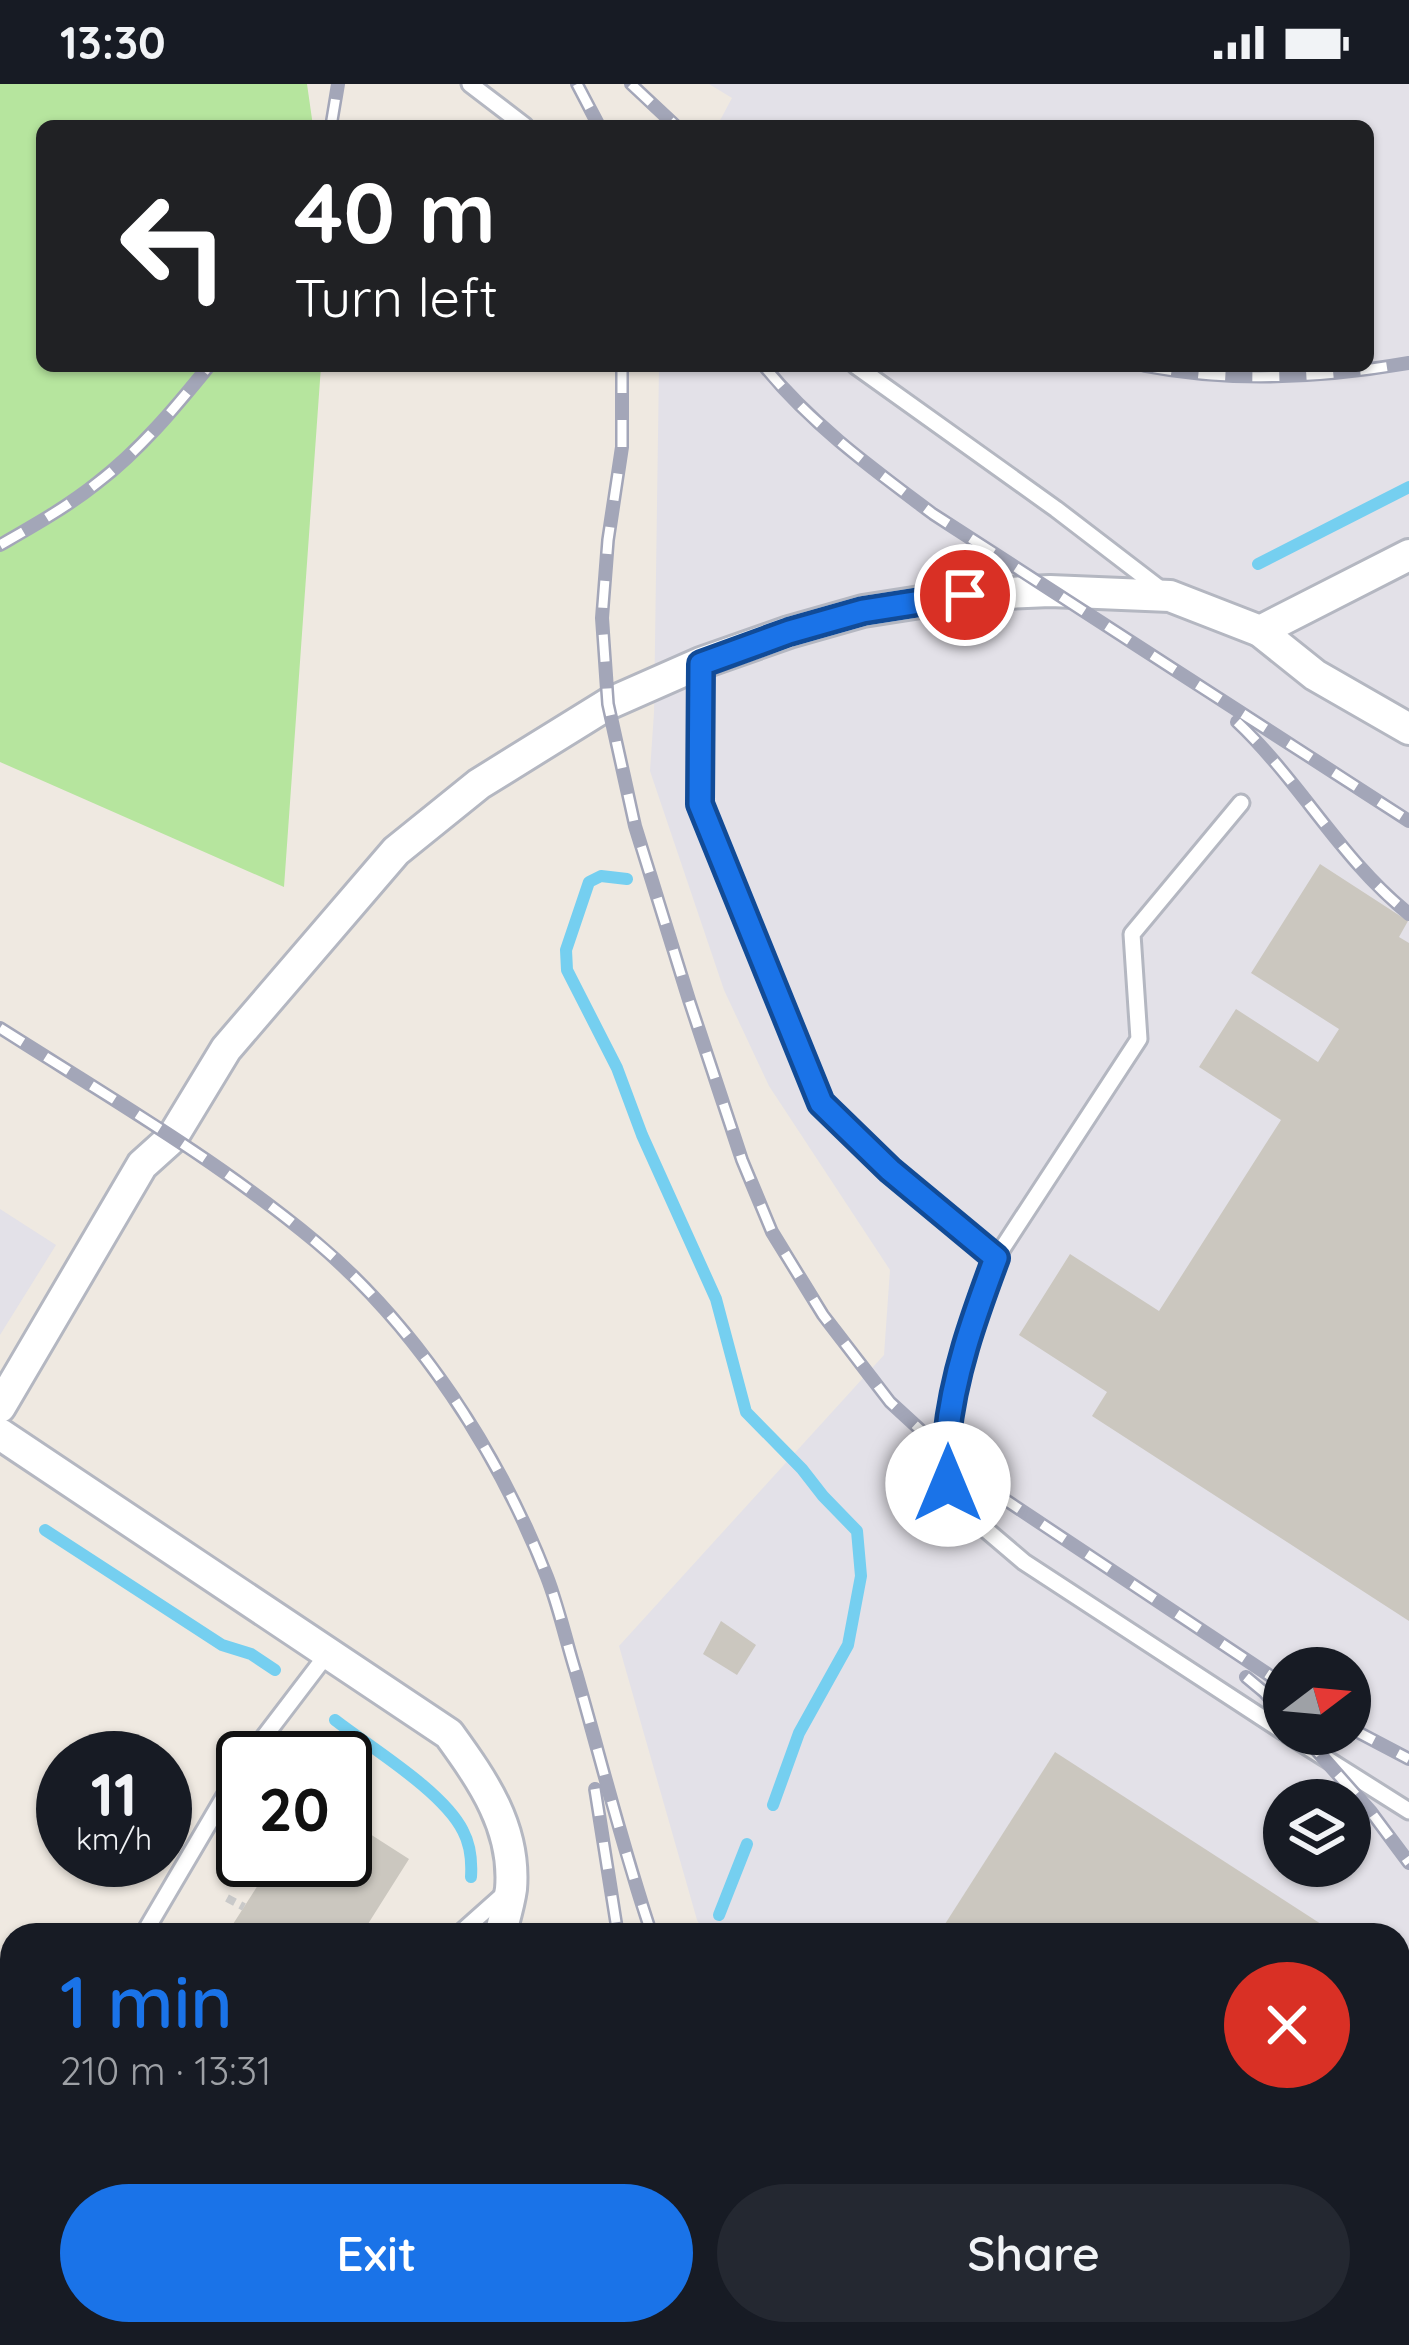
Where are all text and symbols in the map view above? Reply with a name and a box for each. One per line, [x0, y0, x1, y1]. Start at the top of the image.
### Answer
text: 13:30 [60, 14, 166, 70]
text: 40 m [294, 159, 496, 264]
icon: left [96, 168, 252, 324]
text: Turn left [294, 263, 498, 331]
pin [914, 544, 1016, 646]
icon: arrive [932, 562, 998, 628]
position arrow [885, 1421, 1011, 1547]
north arrow [1263, 1647, 1371, 1755]
map controls [1263, 1647, 1371, 1887]
speed limit sign: 20 [216, 1731, 372, 1887]
text: 11 [91, 1756, 137, 1831]
button: layers [1263, 1779, 1371, 1887]
text: km/h [76, 1820, 152, 1858]
text: 1 min [60, 1956, 233, 2046]
button: close [1224, 1962, 1350, 2088]
text: 210 m · 13:31 [60, 2046, 271, 2095]
button: Exit [60, 2184, 693, 2322]
button: Share [717, 2184, 1350, 2322]

